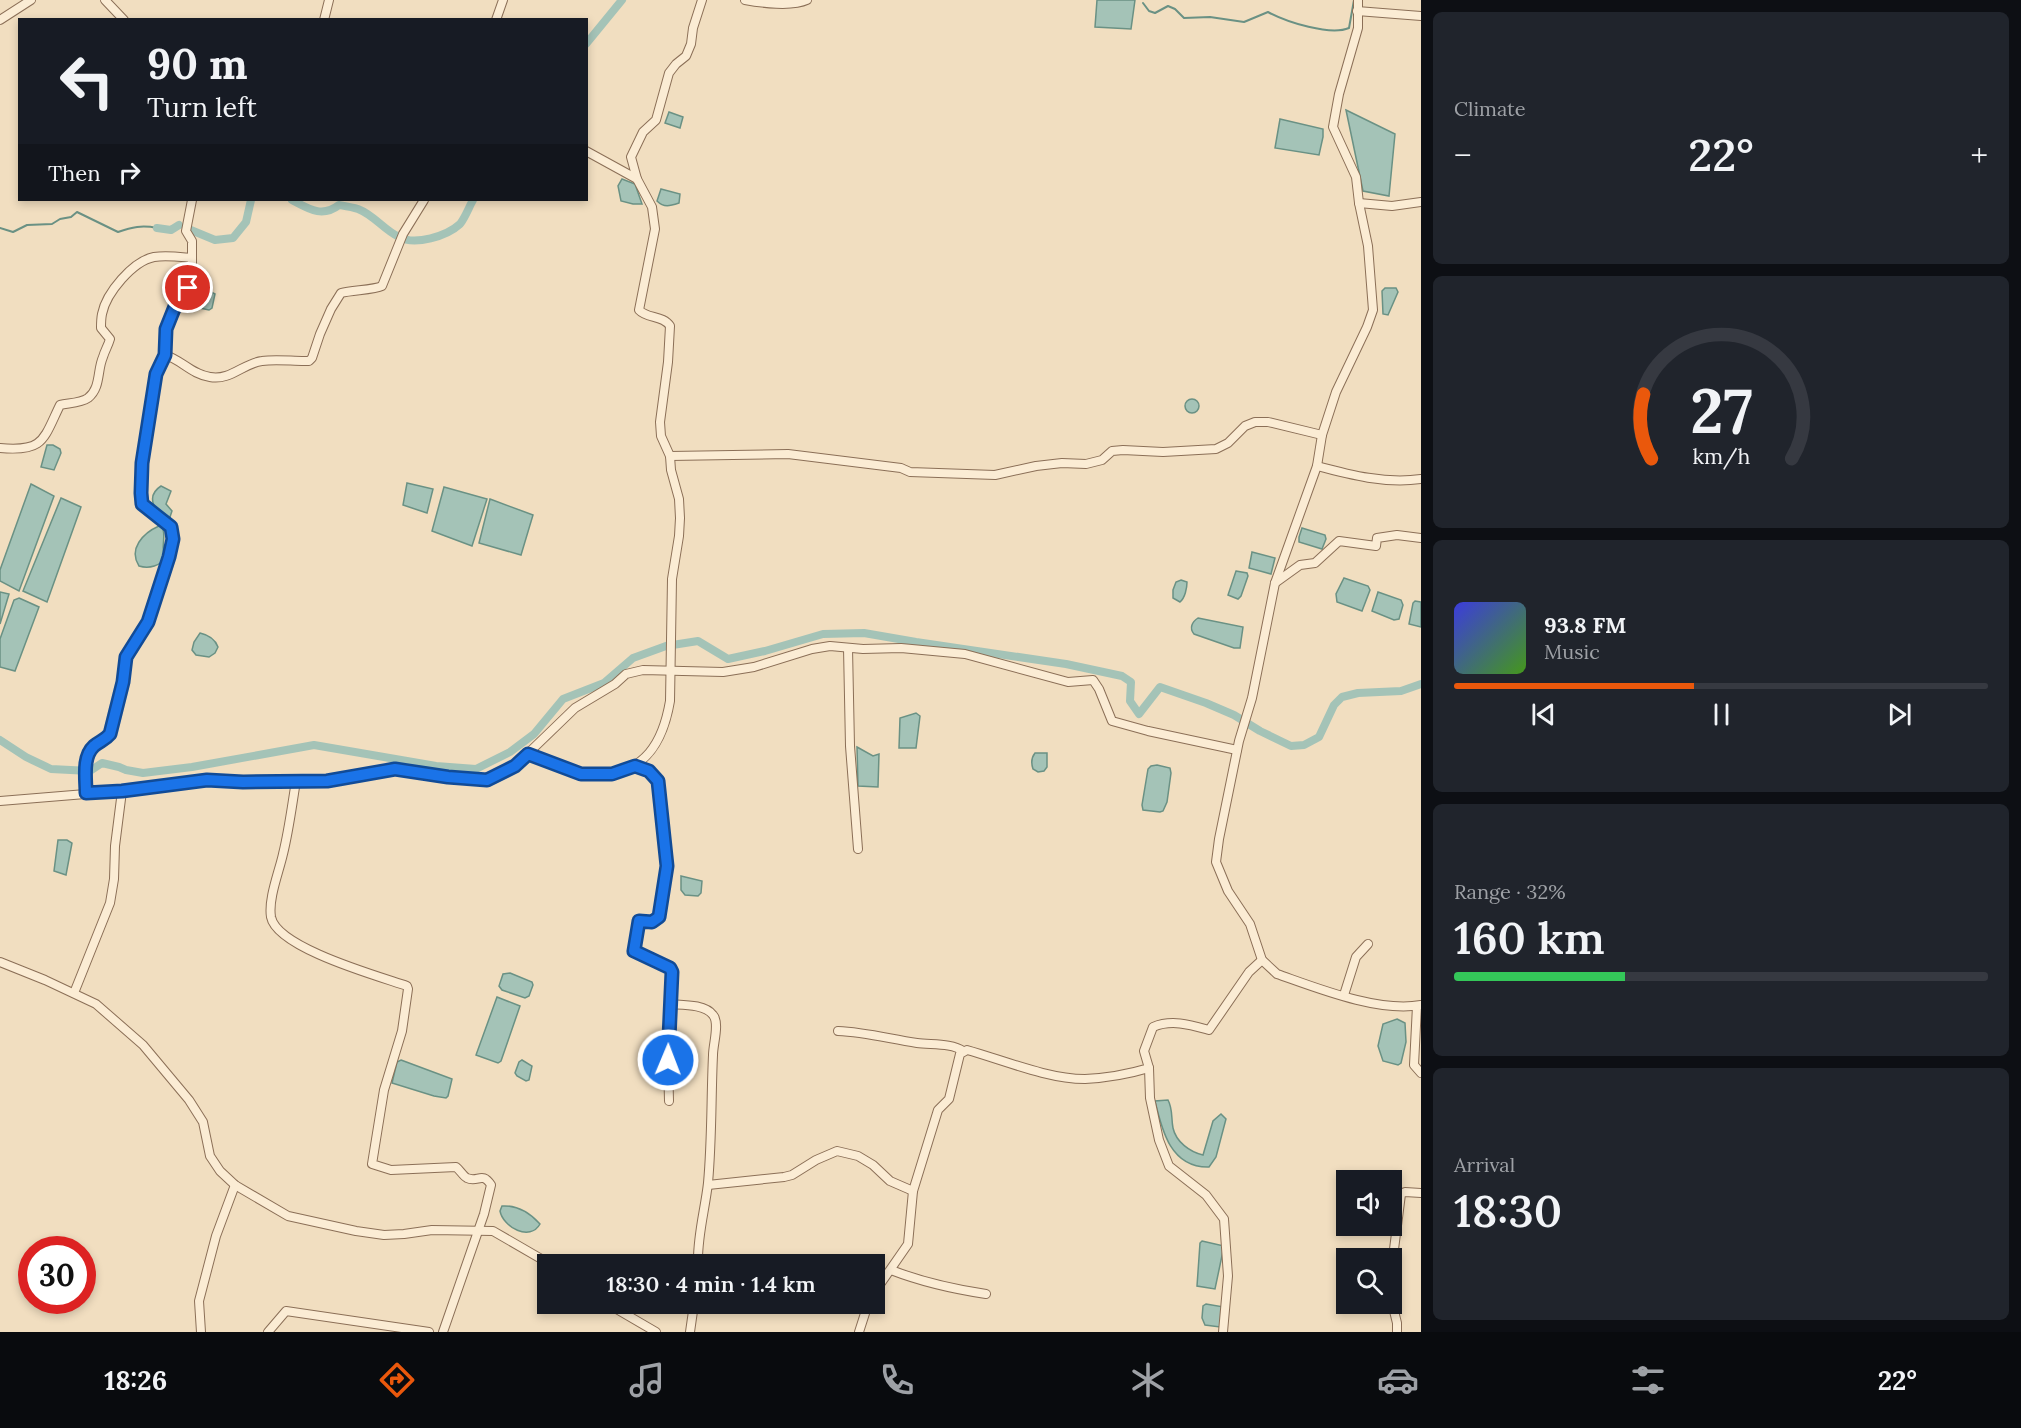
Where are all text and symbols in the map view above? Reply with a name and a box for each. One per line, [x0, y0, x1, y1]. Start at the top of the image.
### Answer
text: 90 m [147, 37, 248, 91]
icon: left [48, 42, 126, 120]
text: Turn left [147, 90, 257, 124]
text: Climate [1454, 96, 1526, 121]
text: 22° [1688, 126, 1754, 183]
text: − [1454, 134, 1472, 176]
text: + [1971, 134, 1988, 176]
icon: right [113, 156, 146, 189]
text: Then [48, 159, 101, 187]
pin [162, 262, 213, 313]
icon: arrive [171, 271, 204, 304]
text: 27 [1690, 370, 1752, 450]
text: km/h [1692, 442, 1750, 470]
text: 93.8 FM [1544, 611, 1626, 639]
text: Music [1544, 639, 1600, 664]
icon: previous [1527, 698, 1560, 731]
icon: pause [1705, 698, 1738, 731]
icon: next [1883, 698, 1916, 731]
text: Range · 32% [1454, 879, 1566, 904]
text: 160 km [1454, 909, 1605, 966]
position arrow [636, 1028, 700, 1092]
text: Arrival [1454, 1152, 1515, 1177]
map controls [1336, 1170, 1402, 1314]
button: sound [1336, 1170, 1402, 1236]
text: 18:30 [1454, 1182, 1562, 1239]
speed limit sign: 30 [18, 1236, 96, 1314]
button: search [1336, 1248, 1402, 1314]
text: 18:30 · 4 min · 1.4 km [606, 1270, 816, 1298]
icon: directions [376, 1359, 418, 1401]
icon: music [626, 1359, 668, 1401]
icon: phone [876, 1359, 918, 1401]
icon: climate [1127, 1359, 1169, 1401]
icon: car [1377, 1359, 1419, 1401]
icon: filters [1627, 1359, 1669, 1401]
text: 18:26 [104, 1363, 167, 1397]
text: 22° [1878, 1363, 1917, 1397]

